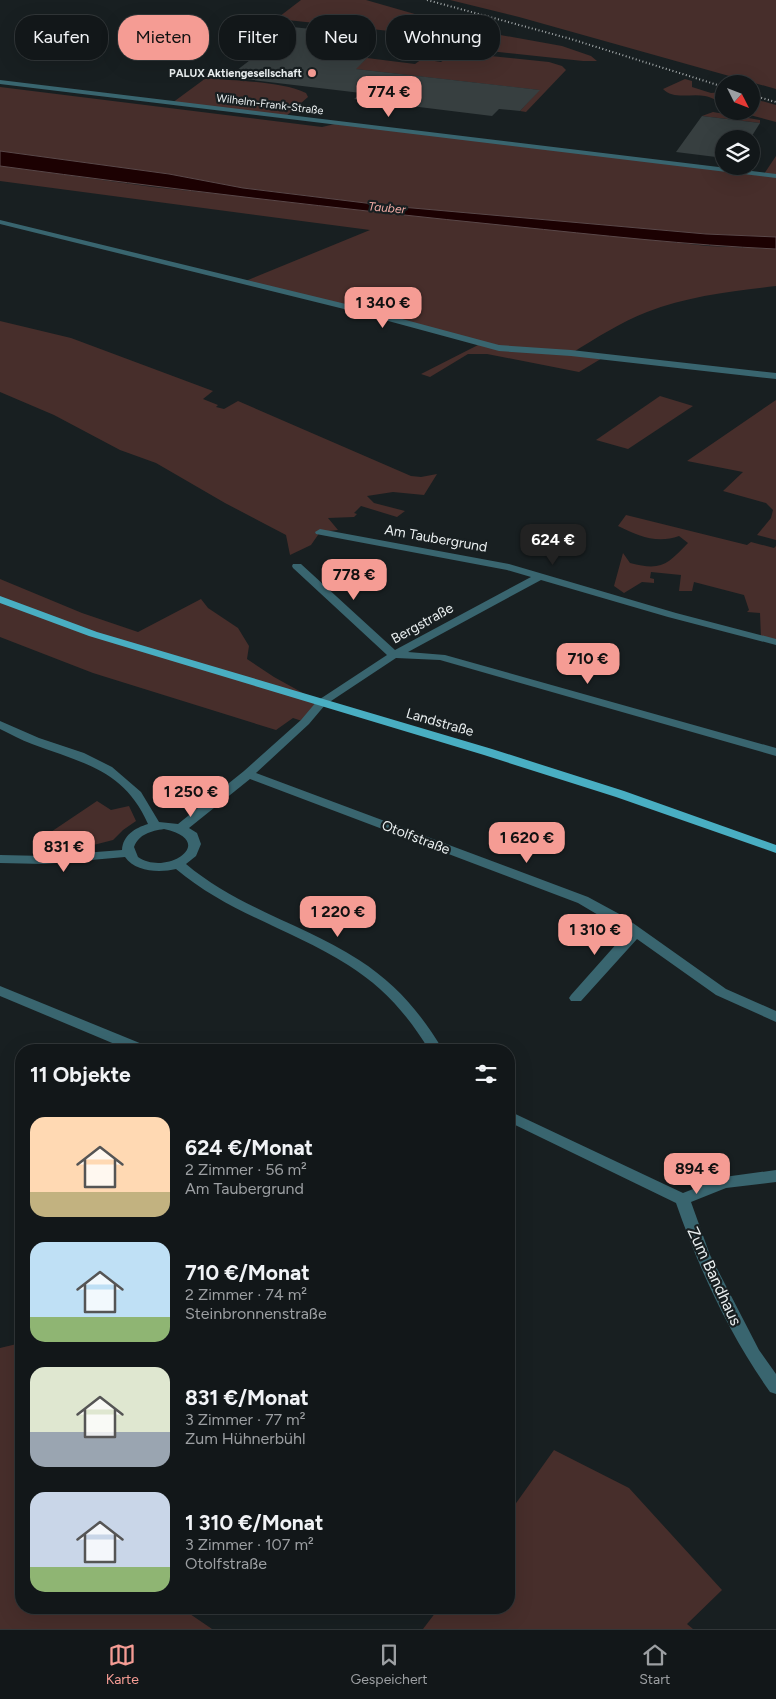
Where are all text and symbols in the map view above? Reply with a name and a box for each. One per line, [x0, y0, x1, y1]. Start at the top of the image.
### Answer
chip: Kaufen [15, 15, 108, 60]
chip: Mieten [118, 15, 209, 60]
chip: Filter [219, 15, 296, 60]
chip: Neu [306, 15, 376, 60]
chip: Wohnung [386, 15, 500, 60]
place label: PALUX Aktiengesellschaft [169, 67, 303, 80]
marker: PALUX Aktiengesellschaft [306, 67, 318, 79]
north arrow [715, 75, 760, 120]
map controls [715, 75, 760, 175]
pin: 774 € [354, 76, 424, 118]
text: 774 € [368, 82, 410, 101]
street label: Wilhelm-Frank-Straße [216, 91, 324, 118]
button: layers [715, 130, 760, 175]
water label: Tauber [368, 199, 407, 217]
pin: 1 340 € [337, 286, 429, 329]
text: 1 340 € [356, 293, 410, 312]
street label: Am Taubergrund [383, 521, 489, 556]
pin: 624 € [518, 524, 588, 566]
text: 624 € [531, 530, 575, 549]
pin: 778 € [319, 558, 389, 601]
text: 778 € [333, 565, 375, 584]
street label: Bergstraße [388, 599, 457, 647]
pin: 710 € [553, 642, 623, 685]
text: 710 € [568, 649, 608, 668]
street label: Landstraße [404, 705, 476, 740]
pin: 1 250 € [145, 776, 237, 818]
text: 1 250 € [164, 782, 218, 801]
street label: Otolfstraße [379, 817, 453, 858]
pin: 1 620 € [481, 822, 573, 864]
text: 1 620 € [500, 828, 554, 847]
pin: 831 € [29, 830, 99, 873]
text: 831 € [44, 837, 84, 856]
pin: 1 220 € [292, 896, 384, 938]
text: 1 220 € [311, 902, 365, 921]
pin: 1 310 € [549, 914, 641, 956]
text: 1 310 € [569, 920, 621, 939]
icon: filters [472, 1060, 500, 1088]
text: 11 Objekte [30, 1062, 131, 1087]
text: 624 €/Monat [185, 1135, 313, 1160]
icon: home [70, 1137, 130, 1197]
pin: 894 € [662, 1152, 732, 1195]
text: 894 € [675, 1159, 719, 1178]
text: 2 Zimmer · 56 m² [185, 1160, 307, 1179]
text: Am Taubergrund [185, 1179, 304, 1198]
street label: Zum Bandhaus [683, 1224, 746, 1328]
text: 710 €/Monat [185, 1260, 310, 1285]
icon: home [70, 1262, 130, 1322]
text: 2 Zimmer · 74 m² [185, 1285, 307, 1304]
text: Steinbronnenstraße [185, 1304, 327, 1323]
text: 831 €/Monat [185, 1385, 309, 1410]
icon: home [70, 1387, 130, 1447]
text: 3 Zimmer · 77 m² [185, 1410, 306, 1429]
text: Zum Hühnerbühl [185, 1429, 305, 1448]
text: 1 310 €/Monat [185, 1510, 323, 1535]
icon: home [70, 1512, 130, 1572]
text: 3 Zimmer · 107 m² [185, 1535, 314, 1554]
text: Otolfstraße [185, 1554, 267, 1573]
tab: Karte [106, 1641, 139, 1688]
tab: Gespeichert [351, 1641, 428, 1688]
tab: Start [639, 1641, 670, 1688]

